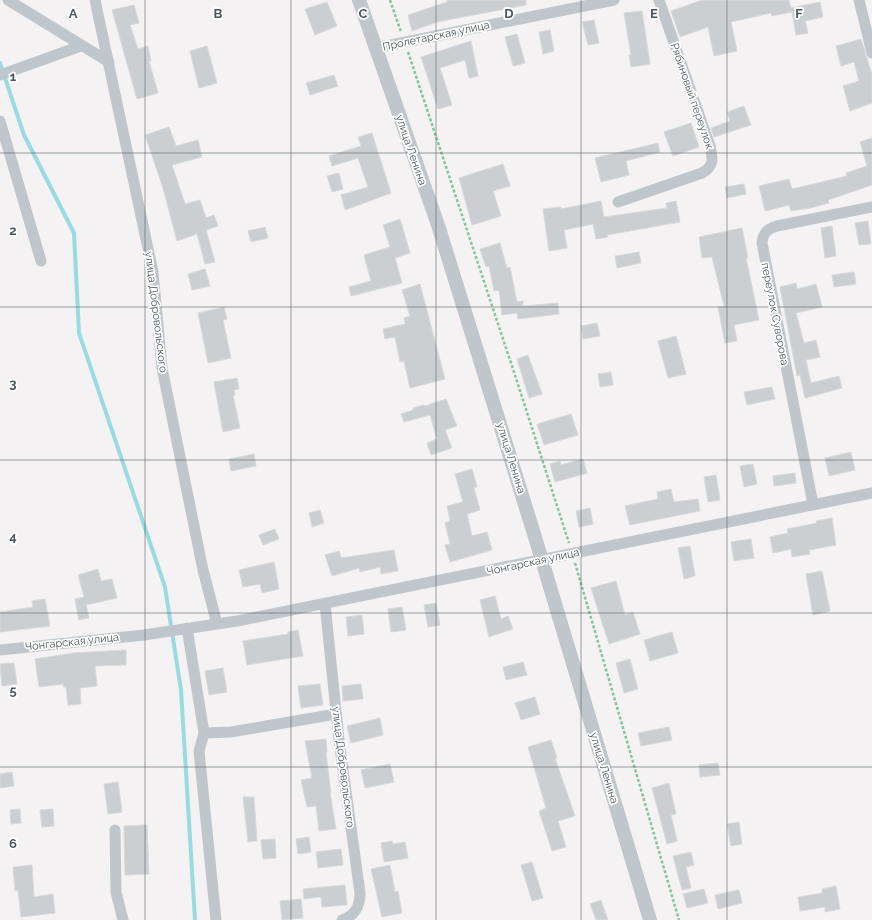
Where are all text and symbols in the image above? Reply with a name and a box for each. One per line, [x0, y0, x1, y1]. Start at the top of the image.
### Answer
text: A [69, 6, 78, 21]
text: B [214, 6, 223, 21]
text: C [359, 6, 368, 21]
text: D [504, 6, 514, 21]
text: E [650, 6, 658, 21]
text: F [795, 6, 803, 21]
street label: Пролетарская улица [381, 18, 491, 54]
street label: Рябиновый переулок [668, 41, 716, 151]
text: 1 [10, 69, 17, 84]
street label: улица Ленина [393, 113, 429, 187]
text: 2 [9, 223, 17, 238]
street label: улица Добровольского [142, 251, 170, 374]
street label: переулок Суворова [759, 262, 791, 366]
text: 3 [9, 376, 17, 391]
street label: улица Ленина [494, 421, 528, 495]
text: 4 [9, 529, 17, 544]
street label: Чонгарская улица [486, 546, 580, 578]
street label: Чонгарская улица [24, 631, 120, 653]
text: 5 [9, 683, 17, 698]
street label: улица Добровольского [329, 706, 357, 829]
street label: улица Ленина [587, 731, 621, 805]
text: 6 [9, 836, 17, 851]

